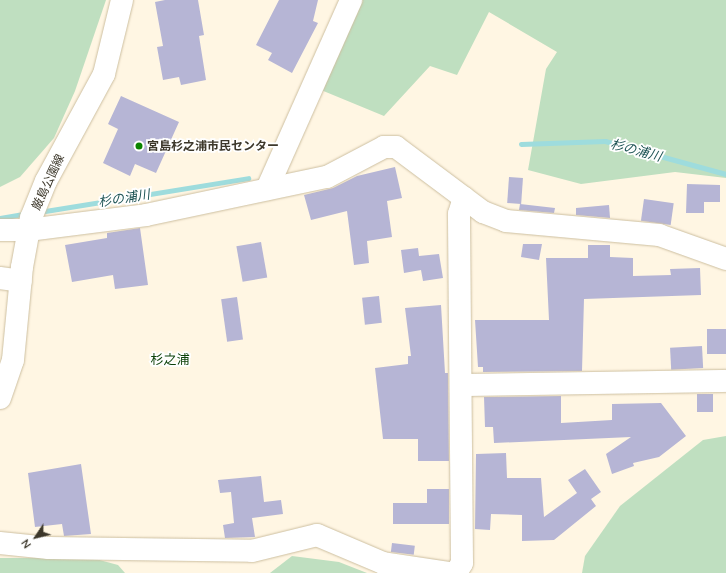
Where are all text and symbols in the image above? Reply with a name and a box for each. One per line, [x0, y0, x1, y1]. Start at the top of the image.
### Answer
water label: 杉の浦川 [609, 136, 663, 164]
place label: 宮島杉之浦市民センター [147, 139, 279, 153]
marker: 宮島杉之浦市民センター [134, 141, 144, 151]
street label: 厳島公園線 [29, 152, 67, 212]
water label: 杉の浦川 [97, 186, 151, 210]
district label: 杉之浦 [151, 351, 189, 367]
north arrow [16, 517, 56, 557]
text: N [18, 537, 34, 551]

